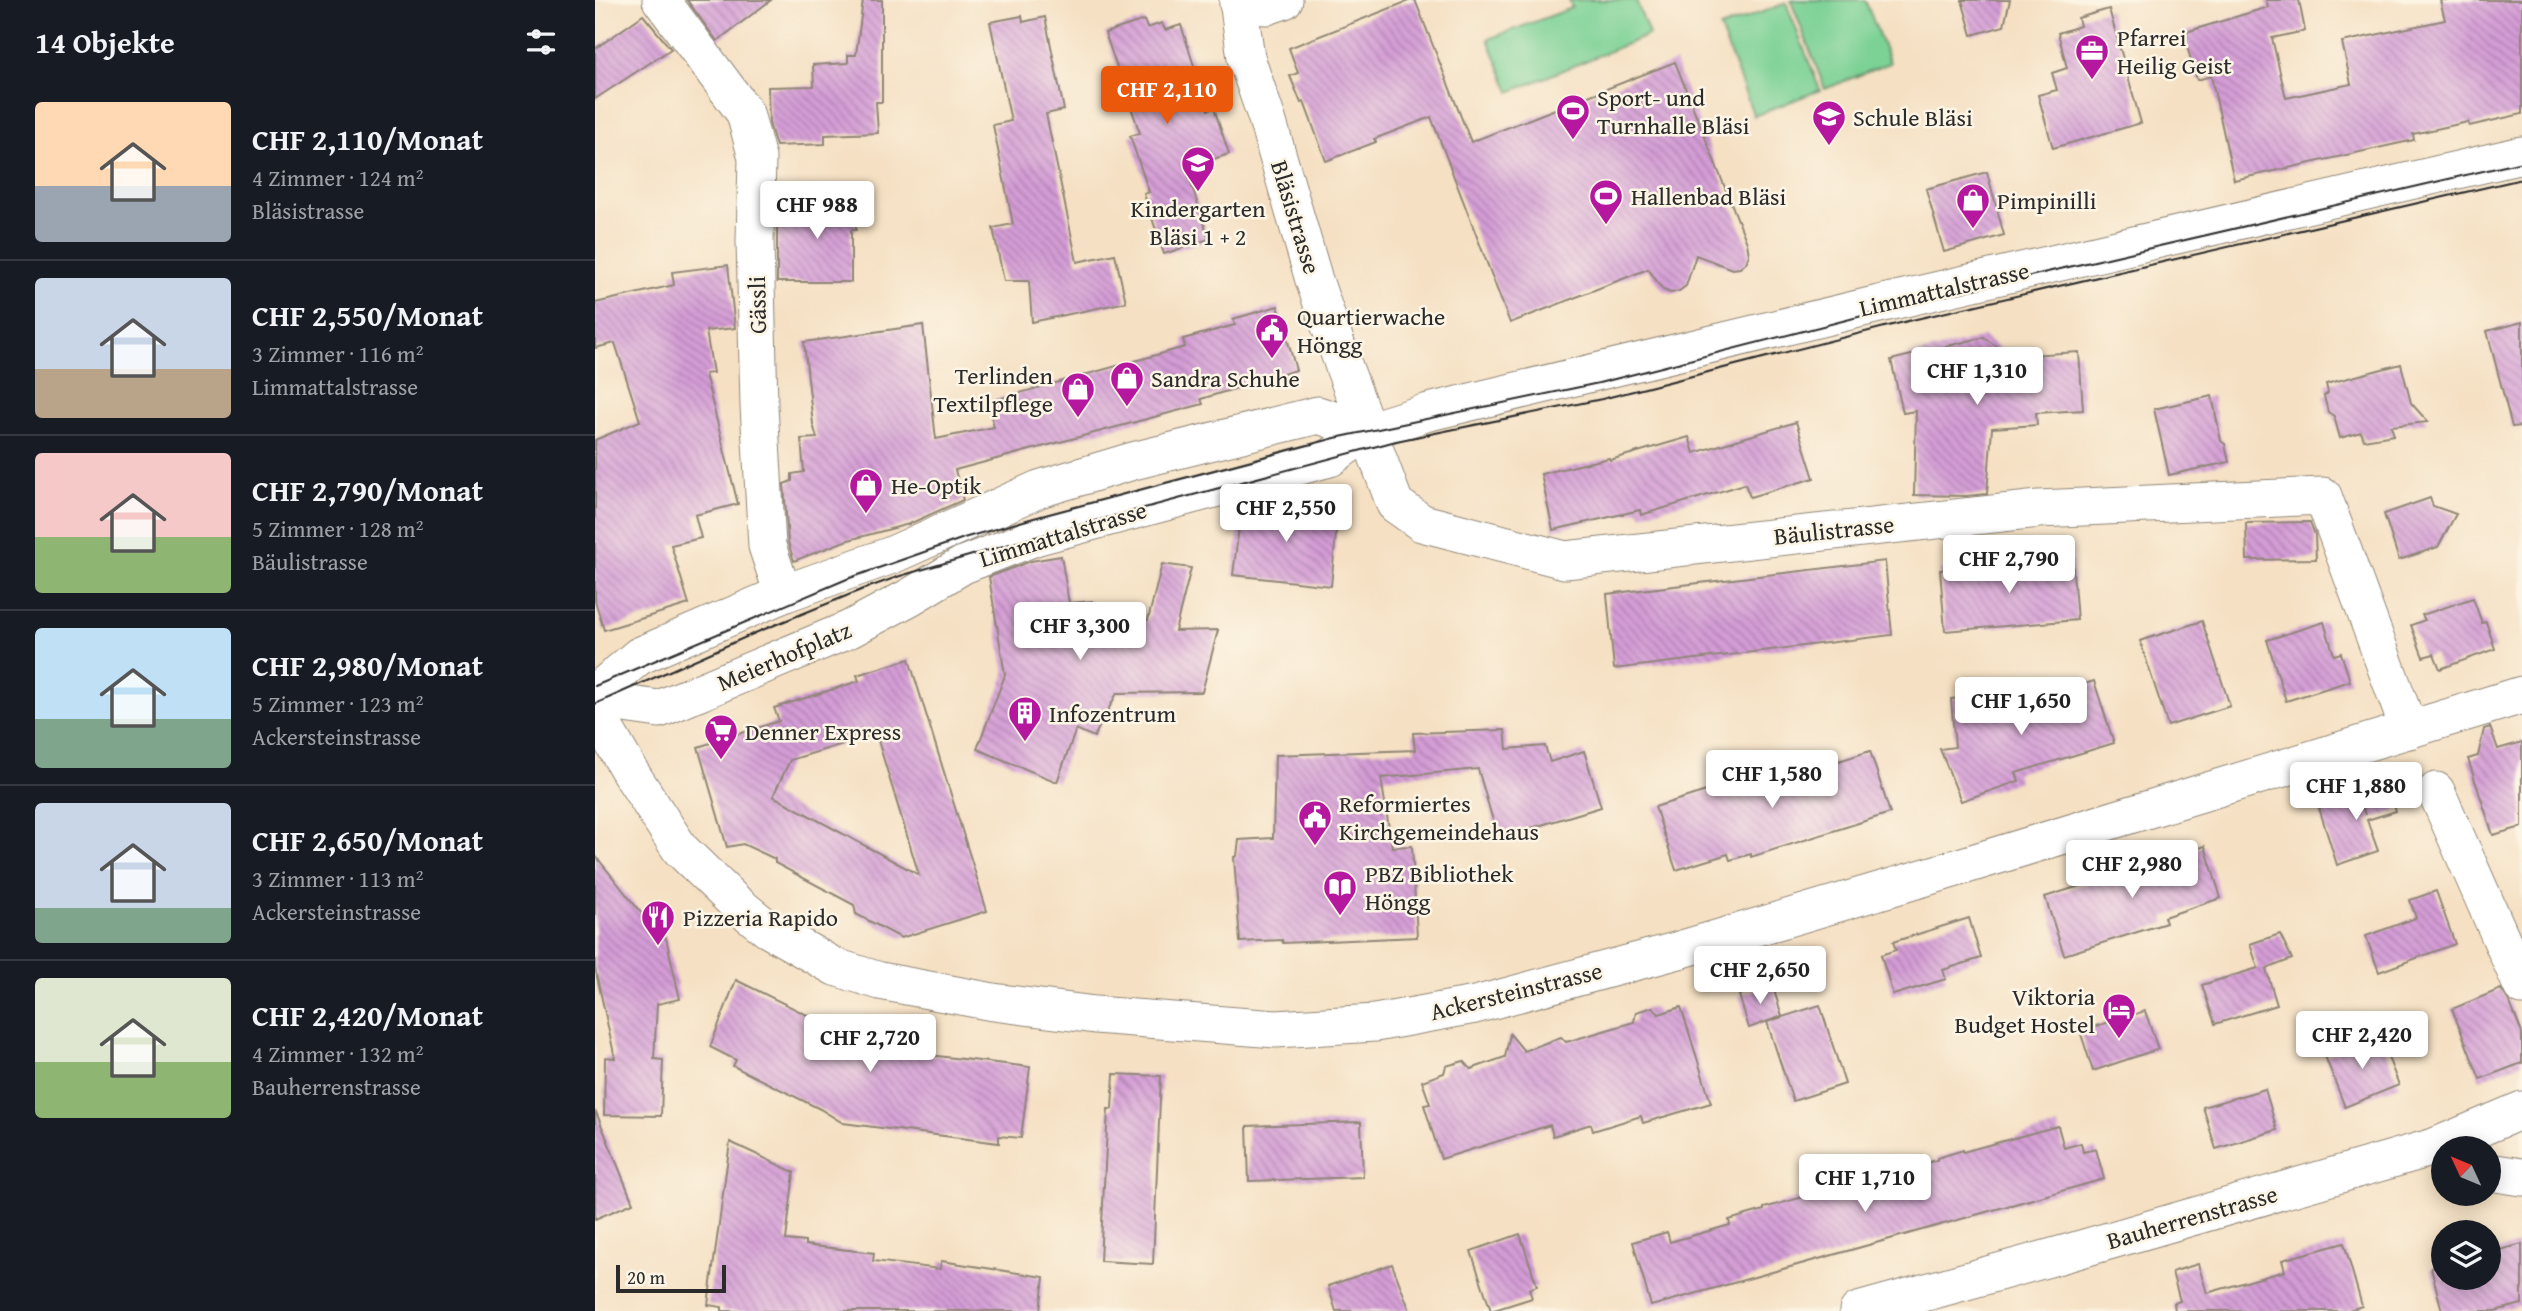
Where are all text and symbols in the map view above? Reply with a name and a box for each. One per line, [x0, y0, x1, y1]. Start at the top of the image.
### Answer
text: 14 Objekte [35, 20, 175, 64]
place label: Pfarrei Heilig Geist [2117, 20, 2232, 83]
icon: filters [522, 23, 560, 61]
office icon: Pfarrei Heilig Geist [2073, 32, 2111, 81]
pin: CHF 2,110 [1087, 66, 1247, 126]
text: CHF 2,110 [1117, 72, 1217, 105]
place label: Sport- und Turnhalle Bläsi [1597, 80, 1750, 143]
sports icon: Sport- und Turnhalle Bläsi [1554, 92, 1592, 141]
school or university icon: Schule Bläsi [1810, 98, 1848, 147]
place label: Schule Bläsi [1853, 100, 1973, 135]
text: CHF 2,110/Monat [252, 117, 483, 161]
icon: home [91, 130, 175, 214]
school or university icon: Kindergarten Bläsi 1 + 2 [1179, 144, 1217, 193]
street label: Bläsistrasse [1262, 156, 1330, 278]
text: 4 Zimmer · 124 m² [252, 161, 423, 194]
sports icon: Hallenbad Bläsi [1587, 177, 1625, 226]
place label: Hallenbad Bläsi [1631, 179, 1787, 214]
shop icon: Pimpinilli [1954, 181, 1992, 230]
pin: CHF 988 [752, 182, 882, 241]
place label: Pimpinilli [1997, 183, 2097, 218]
text: CHF 988 [776, 187, 858, 220]
place label: Kindergarten Bläsi 1 + 2 [1131, 191, 1266, 254]
text: Bläsistrasse [252, 194, 364, 227]
street label: Limmattalstrasse [1856, 252, 2032, 326]
street label: Gässli [739, 275, 775, 334]
text: CHF 2,550/Monat [252, 293, 483, 337]
place label: Quartierwache Höngg [1297, 299, 1445, 362]
icon: home [91, 306, 175, 390]
public building icon: Quartierwache Höngg [1253, 311, 1291, 360]
text: 3 Zimmer · 116 m² [252, 337, 423, 370]
pin: CHF 1,310 [1897, 348, 2057, 407]
text: CHF 1,310 [1927, 353, 2027, 386]
place label: Terlinden Textilpflege [934, 358, 1054, 421]
shop icon: Sandra Schuhe [1108, 359, 1146, 408]
place label: Sandra Schuhe [1151, 361, 1300, 396]
text: Limmattalstrasse [252, 370, 418, 403]
shop icon: Terlinden Textilpflege [1059, 370, 1097, 419]
shop icon: He-Optik [847, 466, 885, 515]
text: CHF 2,790/Monat [252, 468, 483, 512]
place label: He-Optik [891, 468, 982, 503]
icon: home [91, 481, 175, 565]
pin: CHF 2,550 [1206, 484, 1366, 544]
text: CHF 2,550 [1236, 490, 1336, 523]
street label: Limmattalstrasse [975, 492, 1151, 576]
street label: Bäulistrasse [1772, 506, 1896, 554]
text: 5 Zimmer · 128 m² [252, 512, 423, 545]
pin: CHF 2,790 [1929, 536, 2089, 595]
text: CHF 2,790 [1959, 541, 2059, 574]
text: Bäulistrasse [252, 545, 368, 578]
pin: CHF 3,300 [1000, 602, 1160, 662]
text: CHF 3,300 [1030, 608, 1130, 641]
street label: Meierhofplatz [712, 612, 856, 700]
text: CHF 2,980/Monat [252, 643, 483, 687]
icon: home [91, 656, 175, 740]
pin: CHF 1,650 [1941, 678, 2101, 737]
text: CHF 1,650 [1971, 683, 2071, 716]
text: 5 Zimmer · 123 m² [252, 687, 423, 720]
building icon: Infozentrum [1006, 694, 1044, 743]
place label: Infozentrum [1049, 696, 1176, 731]
supermarket icon: Denner Express [702, 712, 740, 761]
place label: Denner Express [745, 714, 901, 749]
text: Ackersteinstrasse [252, 720, 421, 753]
pin: CHF 1,580 [1692, 750, 1852, 810]
text: CHF 1,580 [1722, 756, 1822, 789]
pin: CHF 1,880 [2276, 762, 2436, 822]
text: CHF 1,880 [2306, 768, 2406, 801]
place label: Reformiertes Kirchgemeindehaus [1339, 786, 1539, 849]
public building icon: Reformiertes Kirchgemeindehaus [1296, 798, 1334, 847]
text: CHF 2,650/Monat [252, 818, 483, 862]
icon: home [91, 831, 175, 915]
pin: CHF 2,980 [2052, 841, 2212, 900]
text: CHF 2,980 [2082, 846, 2182, 879]
place label: PBZ Bibliothek Höngg [1365, 856, 1514, 919]
text: 3 Zimmer · 113 m² [252, 862, 423, 895]
library icon: PBZ Bibliothek Höngg [1321, 868, 1359, 917]
text: Ackersteinstrasse [252, 895, 421, 928]
restaurant icon: Pizzeria Rapido [639, 898, 677, 947]
place label: Pizzeria Rapido [683, 900, 838, 935]
pin: CHF 2,650 [1680, 946, 1840, 1006]
text: CHF 2,650 [1710, 952, 1810, 985]
street label: Ackersteinstrasse [1426, 953, 1606, 1029]
place label: Viktoria Budget Hostel [1954, 979, 2096, 1042]
hotel icon: Viktoria Budget Hostel [2100, 991, 2138, 1040]
text: CHF 2,420/Monat [252, 993, 483, 1037]
icon: home [91, 1006, 175, 1090]
pin: CHF 2,420 [2282, 1012, 2442, 1071]
pin: CHF 2,720 [790, 1014, 950, 1074]
text: CHF 2,420 [2312, 1017, 2412, 1050]
text: CHF 2,720 [820, 1020, 920, 1053]
text: 4 Zimmer · 132 m² [252, 1037, 423, 1070]
text: Bauherrenstrasse [252, 1070, 421, 1103]
north arrow [2431, 1136, 2501, 1206]
map controls [2431, 1136, 2501, 1290]
pin: CHF 1,710 [1785, 1154, 1945, 1214]
text: CHF 1,710 [1815, 1160, 1915, 1193]
street label: Bauherrenstrasse [2103, 1176, 2281, 1258]
button: layers [2431, 1220, 2501, 1290]
scale bar [616, 1262, 726, 1294]
text: 20 m [627, 1263, 665, 1291]

